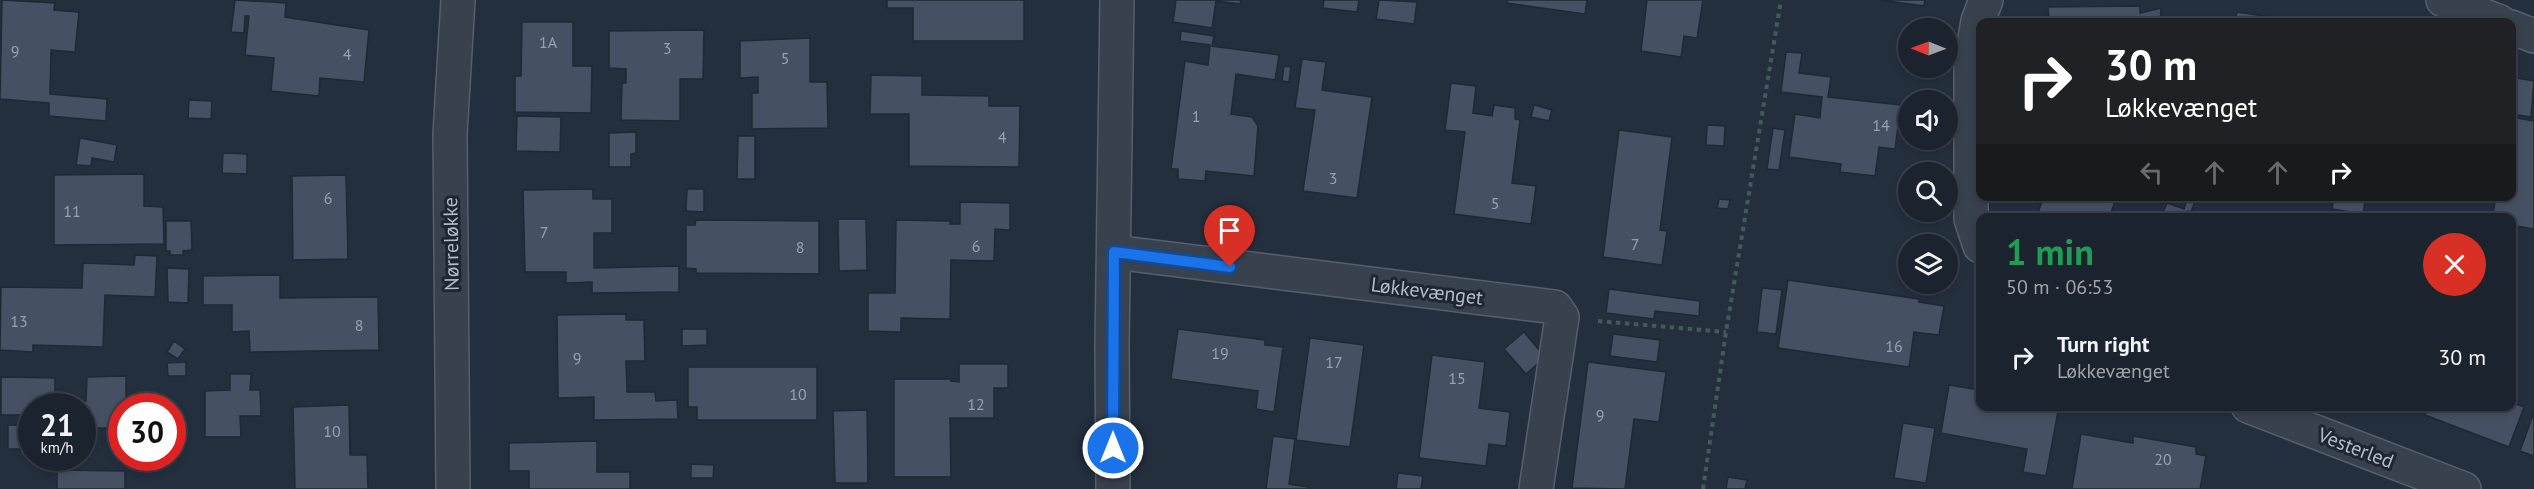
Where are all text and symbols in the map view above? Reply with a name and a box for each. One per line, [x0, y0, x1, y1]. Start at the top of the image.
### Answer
north arrow [1898, 18, 1958, 78]
map controls [1898, 18, 1958, 294]
house number: 1A [539, 32, 558, 52]
text: 30 m [2105, 37, 2197, 92]
house number: 3 [663, 38, 671, 58]
house number: 9 [11, 41, 19, 61]
icon: right [2006, 42, 2084, 120]
house number: 4 [343, 44, 352, 64]
house number: 5 [781, 48, 789, 68]
button: sound [1898, 90, 1958, 150]
text: Løkkevænget [2105, 90, 2257, 124]
house number: 1 [1192, 106, 1200, 126]
house number: 14 [1872, 115, 1890, 135]
house number: 4 [998, 127, 1007, 147]
icon: left [2135, 156, 2168, 189]
icon: ahead [2198, 156, 2231, 189]
icon: ahead [2261, 156, 2294, 189]
icon: right [2324, 156, 2357, 189]
button: search [1898, 162, 1958, 222]
house number: 3 [1329, 168, 1337, 188]
house number: 6 [324, 188, 332, 208]
house number: 5 [1491, 193, 1499, 213]
street label: Nørreløkke [437, 197, 465, 291]
house number: 11 [63, 201, 81, 221]
pin [1204, 205, 1255, 267]
icon: arrive [1213, 214, 1246, 247]
house number: 7 [540, 222, 548, 242]
text: 1 min [2006, 228, 2094, 275]
button: close [2423, 233, 2486, 296]
house number: 7 [1631, 234, 1639, 254]
button: layers [1898, 234, 1958, 294]
house number: 6 [972, 236, 980, 256]
house number: 8 [796, 237, 804, 257]
street label: Løkkevænget [1369, 271, 1485, 311]
text: 50 m · 06:53 [2006, 274, 2113, 300]
house number: 13 [10, 311, 28, 331]
house number: 8 [355, 315, 363, 335]
text: Turn right [2057, 330, 2149, 358]
house number: 16 [1885, 336, 1903, 356]
icon: right [2006, 341, 2039, 374]
house number: 19 [1211, 343, 1229, 363]
text: 30 m [2438, 343, 2486, 371]
house number: 9 [573, 348, 581, 368]
house number: 17 [1325, 352, 1343, 372]
text: Løkkevænget [2057, 358, 2170, 384]
house number: 15 [1448, 368, 1466, 388]
house number: 10 [789, 384, 807, 404]
speed limit sign: 30 [108, 393, 186, 471]
house number: 12 [967, 394, 985, 414]
text: 21 [40, 405, 74, 444]
house number: 9 [1596, 405, 1604, 425]
position arrow [1081, 416, 1145, 480]
house number: 10 [323, 421, 341, 441]
street label: Vesterled [2314, 421, 2398, 474]
text: km/h [41, 438, 73, 457]
house number: 20 [2154, 449, 2172, 469]

